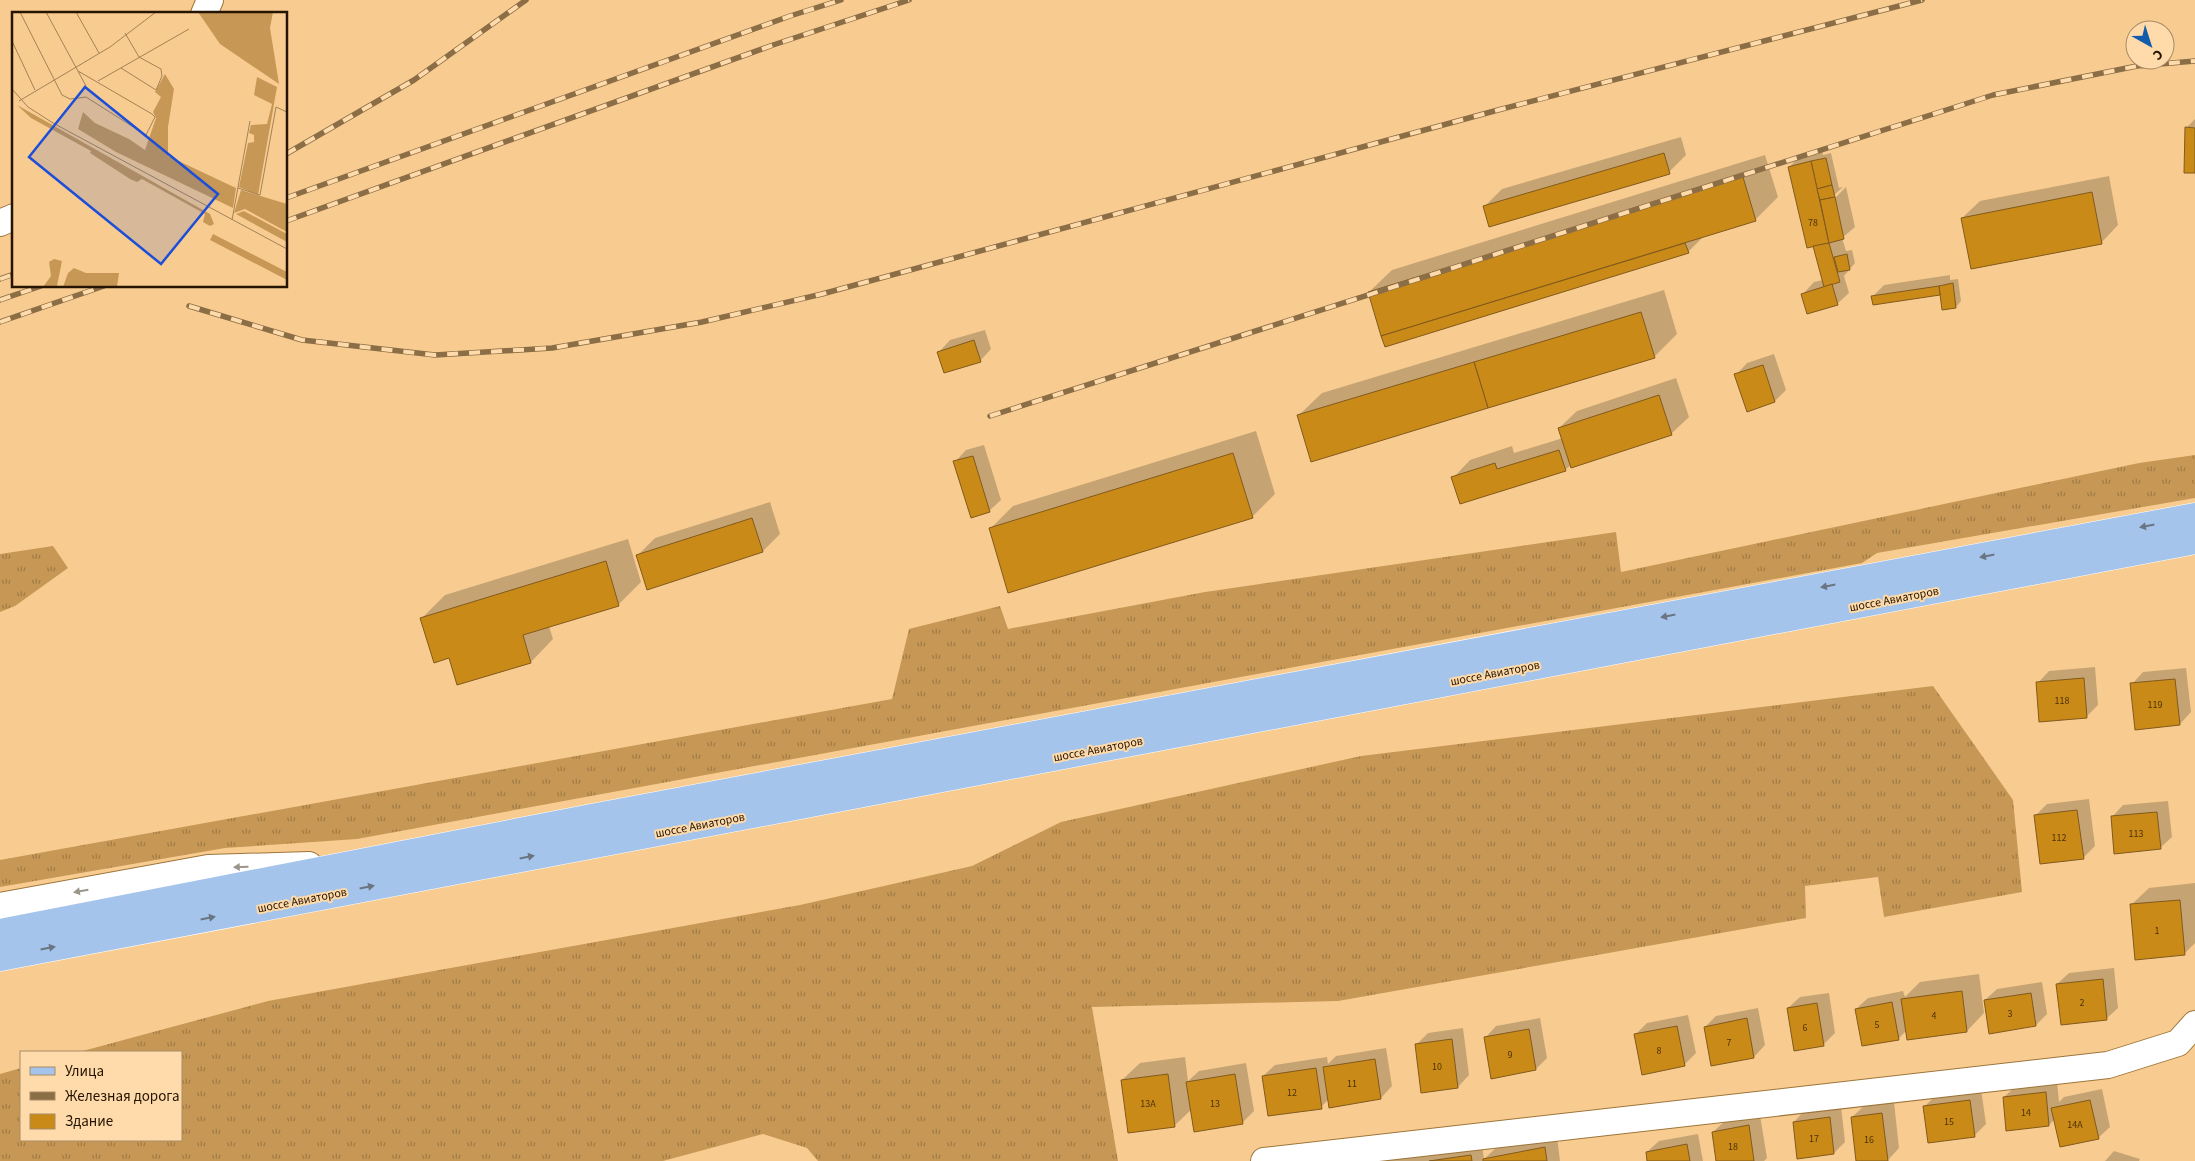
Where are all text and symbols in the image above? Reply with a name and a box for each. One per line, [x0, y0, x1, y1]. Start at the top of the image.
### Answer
inset map [12, 12, 288, 288]
north arrow [2125, 20, 2175, 70]
text: С [2148, 44, 2167, 65]
house number: 78 [1808, 216, 1818, 230]
one-way arrow [2139, 523, 2155, 531]
one-way arrow [1980, 552, 1995, 560]
one-way arrow [1820, 582, 1835, 590]
street label: шоссе Авиаторов [1848, 582, 1940, 616]
one-way arrow [1660, 613, 1676, 621]
street label: шоссе Авиаторов [1449, 656, 1541, 690]
house number: 118 [2055, 694, 2069, 708]
house number: 119 [2148, 698, 2162, 712]
street label: шоссе Авиаторов [1052, 732, 1144, 766]
street label: шоссе Авиаторов [654, 808, 746, 842]
house number: 113 [2129, 827, 2143, 841]
house number: 112 [2052, 831, 2066, 845]
one-way arrow [519, 853, 534, 861]
one-way arrow [233, 863, 249, 871]
street label: шоссе Авиаторов [256, 883, 348, 917]
one-way arrow [360, 883, 375, 891]
one-way arrow [72, 888, 88, 896]
one-way arrow [200, 913, 216, 921]
house number: 1 [2155, 924, 2160, 938]
one-way arrow [40, 944, 56, 952]
house number: 2 [2080, 996, 2085, 1010]
house number: 3 [2008, 1007, 2013, 1021]
house number: 4 [1932, 1009, 1937, 1023]
house number: 5 [1875, 1018, 1880, 1032]
house number: 6 [1803, 1021, 1808, 1035]
house number: 7 [1727, 1036, 1732, 1050]
house number: 8 [1657, 1044, 1662, 1058]
house number: 9 [1508, 1048, 1513, 1062]
legend [20, 1051, 182, 1141]
house number: 10 [1432, 1060, 1442, 1074]
text: Улица [65, 1061, 104, 1082]
house number: 11 [1347, 1077, 1357, 1091]
text: Железная дорога [65, 1086, 180, 1107]
house number: 12 [1287, 1086, 1297, 1100]
house number: 13А [1140, 1097, 1156, 1111]
house number: 13 [1210, 1097, 1220, 1111]
house number: 14 [2021, 1106, 2031, 1120]
text: Здание [65, 1111, 113, 1132]
house number: 15 [1944, 1115, 1954, 1129]
house number: 14А [2067, 1118, 2083, 1132]
house number: 17 [1809, 1132, 1819, 1146]
house number: 16 [1864, 1133, 1874, 1147]
house number: 18 [1728, 1140, 1738, 1154]

